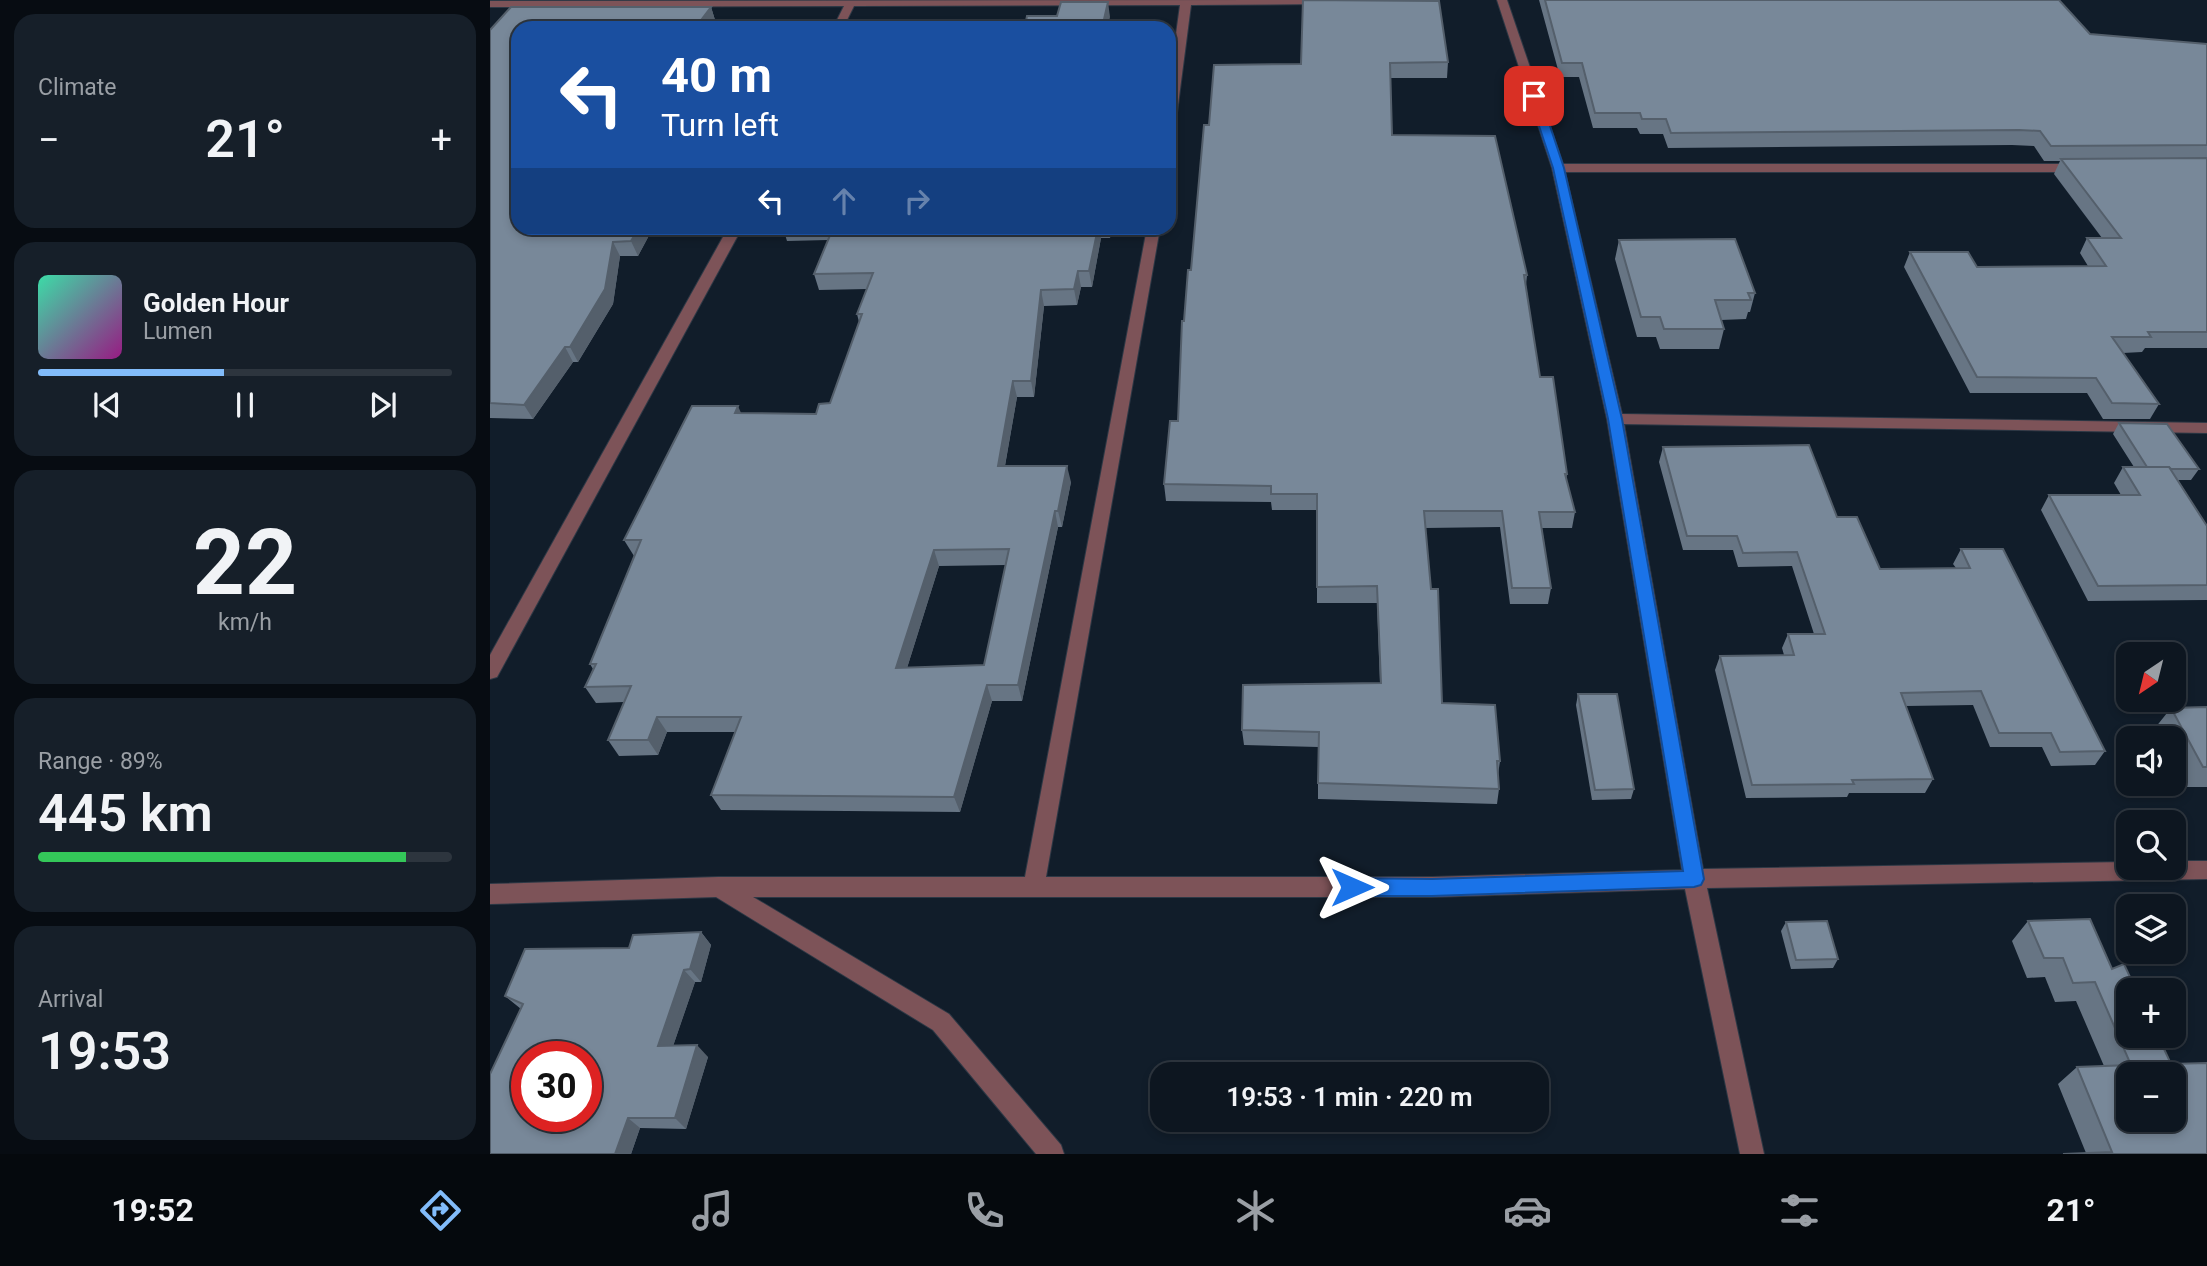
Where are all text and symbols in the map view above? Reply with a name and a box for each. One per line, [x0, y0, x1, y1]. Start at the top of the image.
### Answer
text: 40 m [661, 47, 772, 104]
icon: left [546, 49, 637, 140]
pin [1504, 66, 1564, 126]
text: Climate [38, 74, 117, 101]
icon: arrive [1515, 77, 1553, 115]
text: Turn left [661, 106, 779, 144]
text: 21° [205, 109, 285, 170]
text: − [38, 118, 60, 162]
text: + [430, 118, 452, 162]
icon: left [752, 182, 790, 220]
icon: ahead [825, 182, 863, 220]
icon: right [898, 182, 936, 220]
text: Golden Hour [143, 288, 289, 318]
text: Lumen [143, 318, 213, 345]
icon: previous [88, 386, 126, 424]
icon: pause [226, 386, 264, 424]
icon: next [364, 386, 402, 424]
text: 22 [193, 510, 297, 616]
text: km/h [218, 609, 272, 636]
north arrow [2116, 642, 2186, 712]
map controls [2116, 642, 2186, 1132]
button: sound [2116, 726, 2186, 796]
text: Range · 89% [38, 748, 163, 775]
text: 445 km [38, 783, 213, 844]
button: search [2116, 810, 2186, 880]
position arrow [1315, 850, 1389, 924]
button: layers [2116, 894, 2186, 964]
button: + [2116, 978, 2186, 1048]
text: Arrival [38, 986, 103, 1013]
text: 19:53 [38, 1021, 171, 1082]
speed limit sign: 30 [511, 1041, 602, 1132]
button: − [2116, 1062, 2186, 1132]
text: 19:53 · 1 min · 220 m [1226, 1082, 1473, 1112]
icon: directions [416, 1186, 465, 1235]
icon: music [688, 1186, 737, 1235]
icon: phone [960, 1186, 1009, 1235]
icon: climate [1231, 1186, 1280, 1235]
icon: car [1503, 1186, 1552, 1235]
icon: filters [1775, 1186, 1824, 1235]
text: 19:52 [111, 1191, 194, 1229]
text: 21° [2046, 1191, 2096, 1229]

